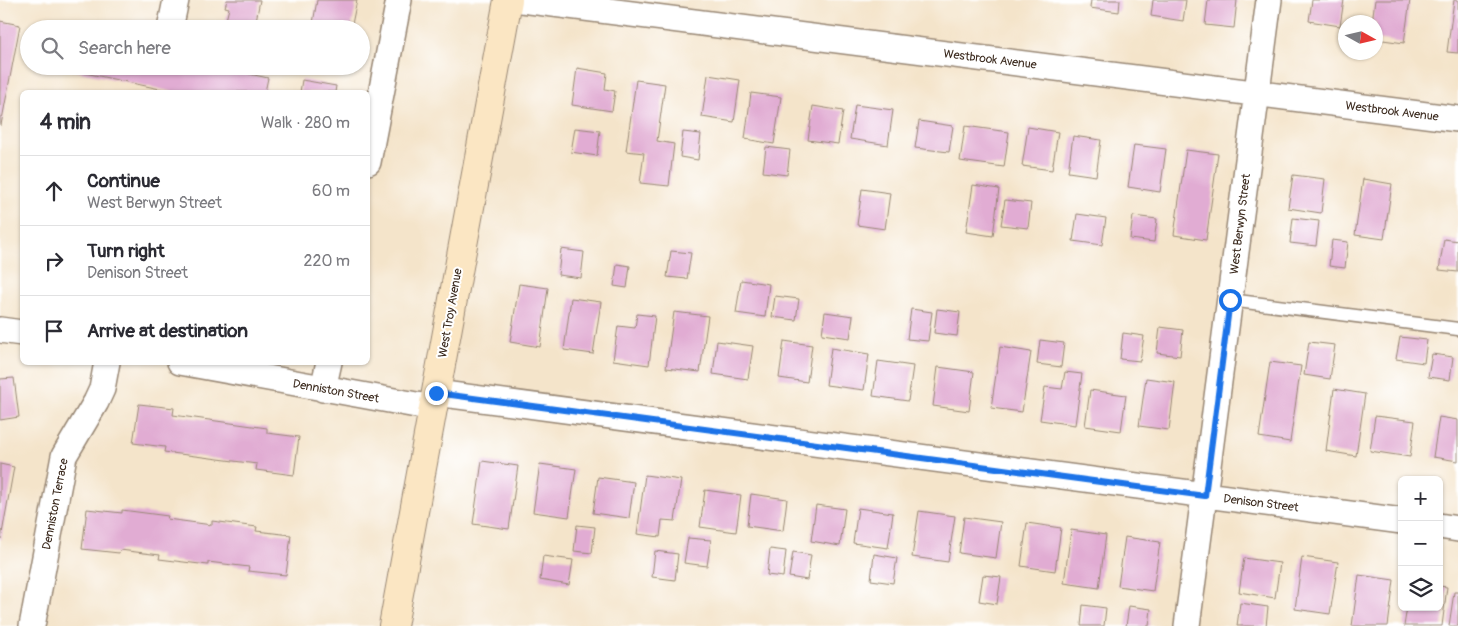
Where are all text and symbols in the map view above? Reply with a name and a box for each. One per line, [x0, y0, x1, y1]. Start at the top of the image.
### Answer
north arrow [1338, 15, 1383, 60]
search box [20, 20, 370, 75]
icon: search [38, 34, 66, 62]
text: Search here [78, 36, 171, 60]
street label: Westbrook Avenue [943, 46, 1037, 73]
street label: Westbrook Avenue [1345, 98, 1439, 125]
text: 4 min [40, 109, 91, 136]
text: Walk · 280 m [261, 113, 350, 133]
text: Continue [87, 169, 160, 193]
street label: West Berwyn Street [1227, 173, 1254, 275]
icon: ahead [40, 177, 68, 205]
text: 60 m [312, 181, 350, 201]
text: West Berwyn Street [87, 193, 222, 213]
text: Turn right [87, 239, 165, 263]
icon: right [40, 247, 68, 275]
text: 220 m [304, 251, 350, 271]
text: Denison Street [87, 263, 188, 283]
street label: West Troy Avenue [435, 267, 466, 359]
route start [1219, 289, 1242, 312]
icon: arrive [40, 317, 68, 345]
text: Arrive at destination [87, 319, 248, 343]
street label: Denniston Street [292, 377, 380, 406]
route end [425, 382, 448, 405]
street label: Denniston Terrace [39, 457, 72, 551]
map controls [1398, 476, 1443, 611]
button: + [1398, 476, 1443, 521]
street label: Denison Street [1222, 491, 1300, 516]
button: − [1398, 521, 1443, 566]
button: layers [1398, 566, 1443, 611]

